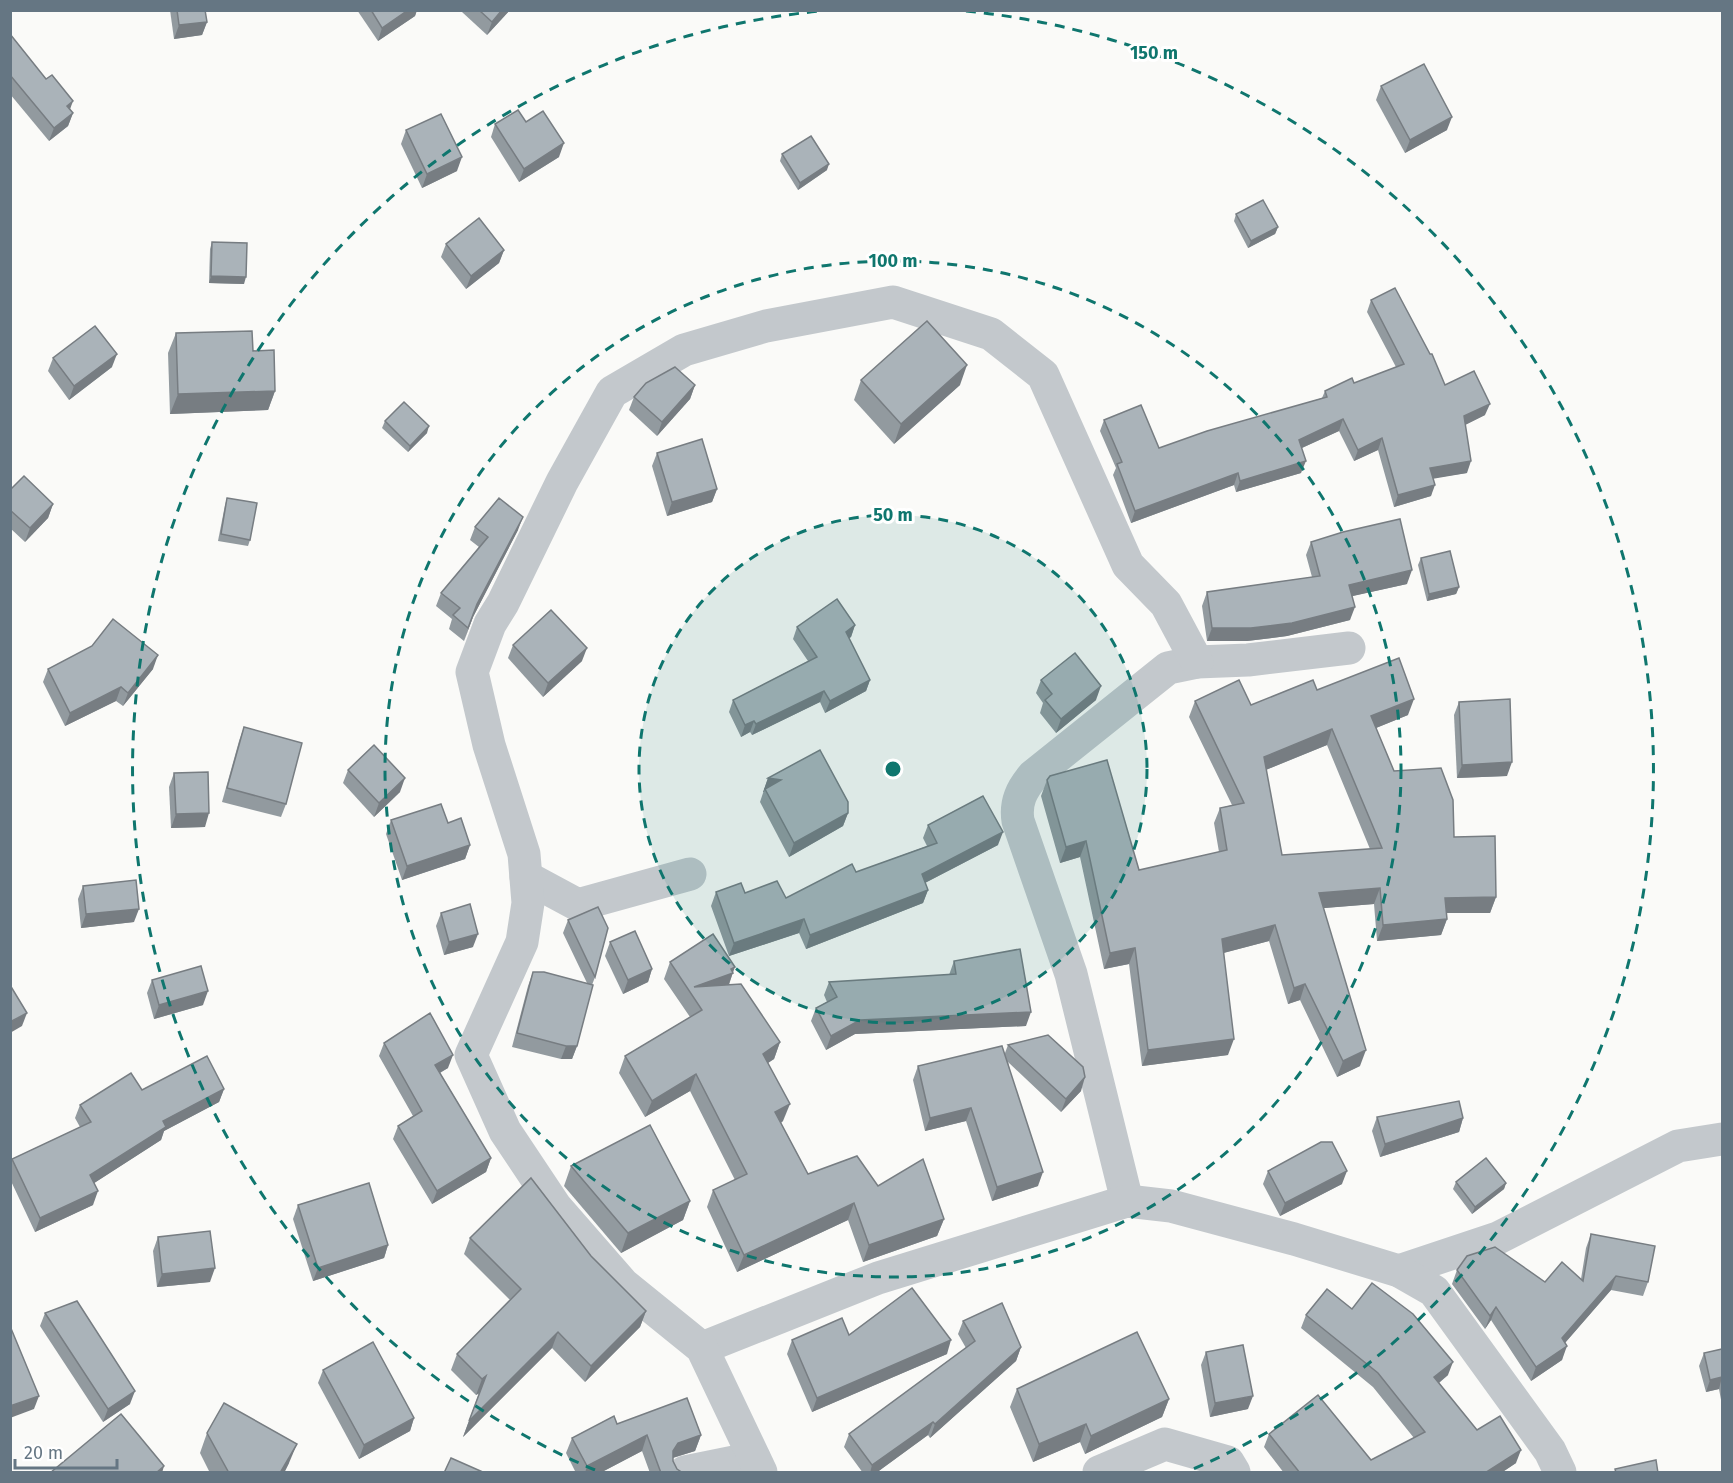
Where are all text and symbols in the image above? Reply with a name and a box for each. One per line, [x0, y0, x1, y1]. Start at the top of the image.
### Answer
text: 150 m [1130, 42, 1178, 64]
text: 100 m [869, 250, 917, 272]
text: 50 m [873, 504, 913, 526]
centre of rings [883, 759, 903, 779]
scale bar [15, 1432, 117, 1470]
text: 20 m [24, 1442, 63, 1464]

